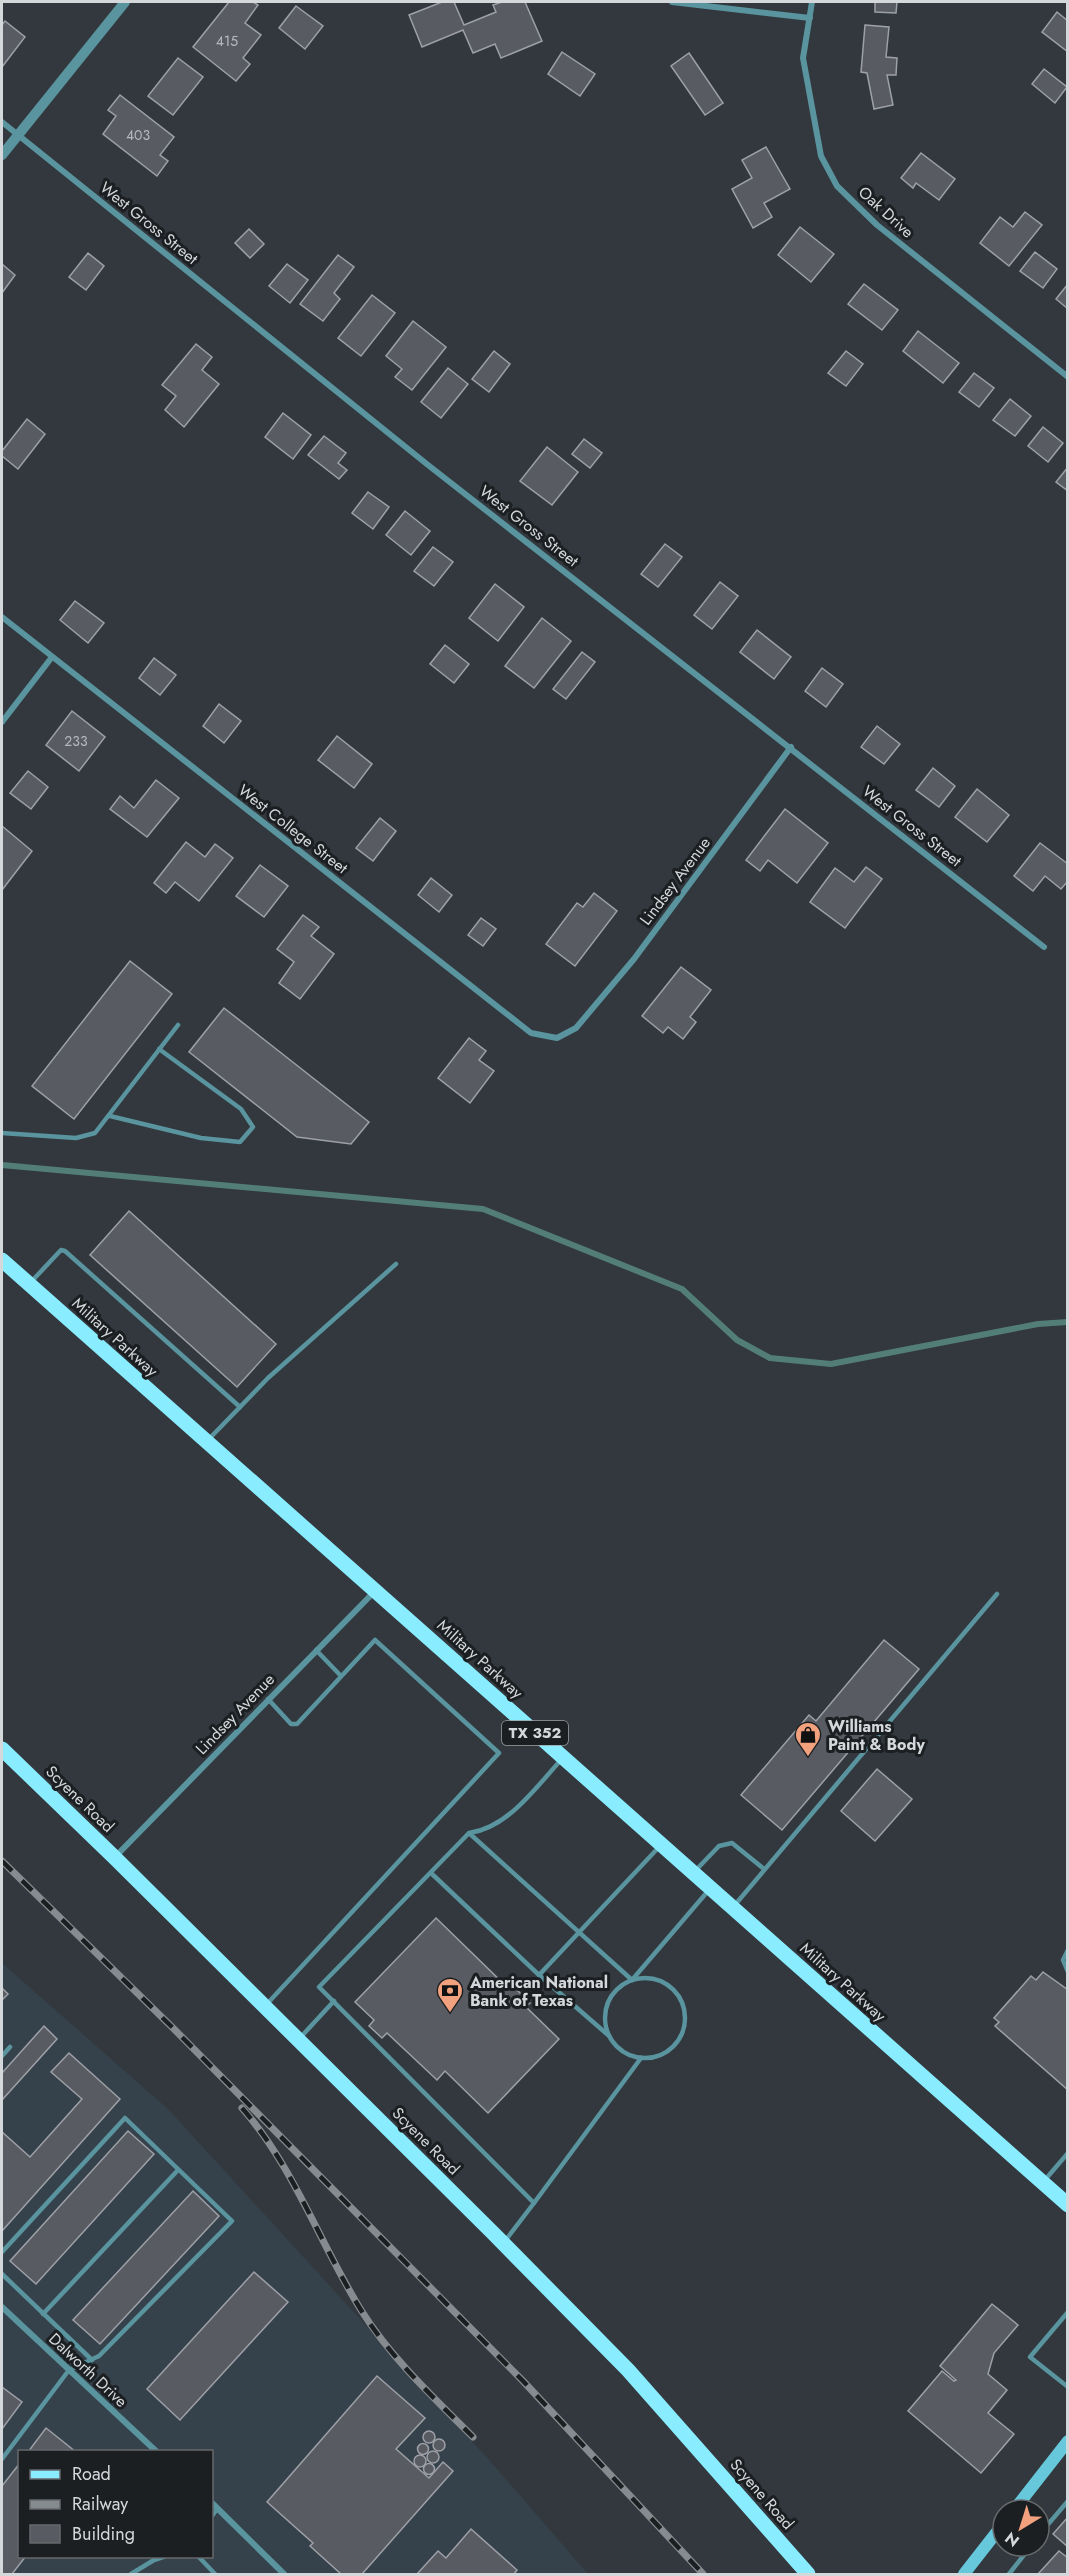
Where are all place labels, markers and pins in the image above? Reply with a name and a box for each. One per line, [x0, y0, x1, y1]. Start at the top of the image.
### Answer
place label: Williams Paint & Body [828, 1715, 925, 1756]
shop icon: Williams Paint & Body [793, 1720, 823, 1758]
place label: American National Bank of Texas [469, 1971, 608, 2012]
bank icon: American National Bank of Texas [435, 1976, 465, 2014]

